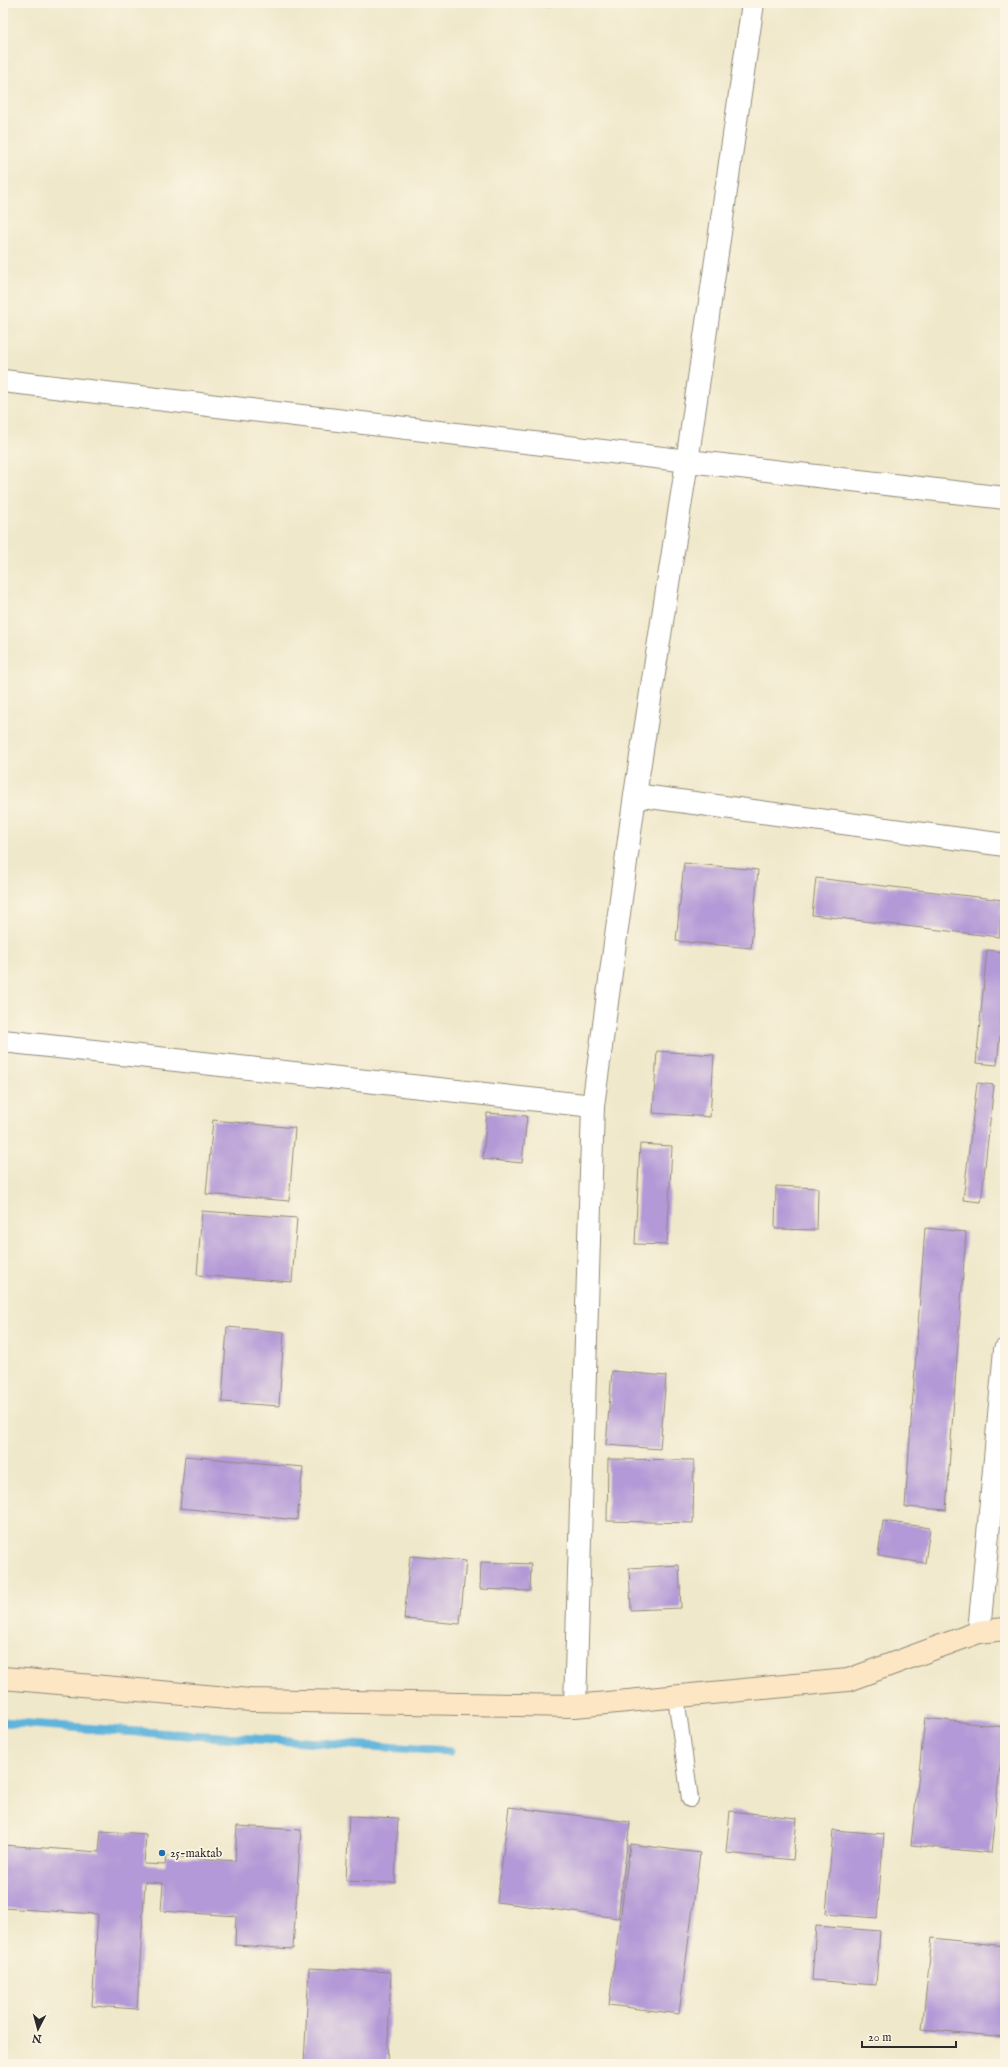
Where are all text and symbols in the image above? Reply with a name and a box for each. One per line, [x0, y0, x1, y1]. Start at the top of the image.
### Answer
place label: 25-maktab [170, 1846, 222, 1861]
marker: 25-maktab [157, 1848, 167, 1858]
north arrow [18, 2009, 58, 2049]
scale bar [862, 2023, 956, 2049]
text: N [31, 2030, 44, 2046]
text: 20 m [868, 2030, 891, 2045]

